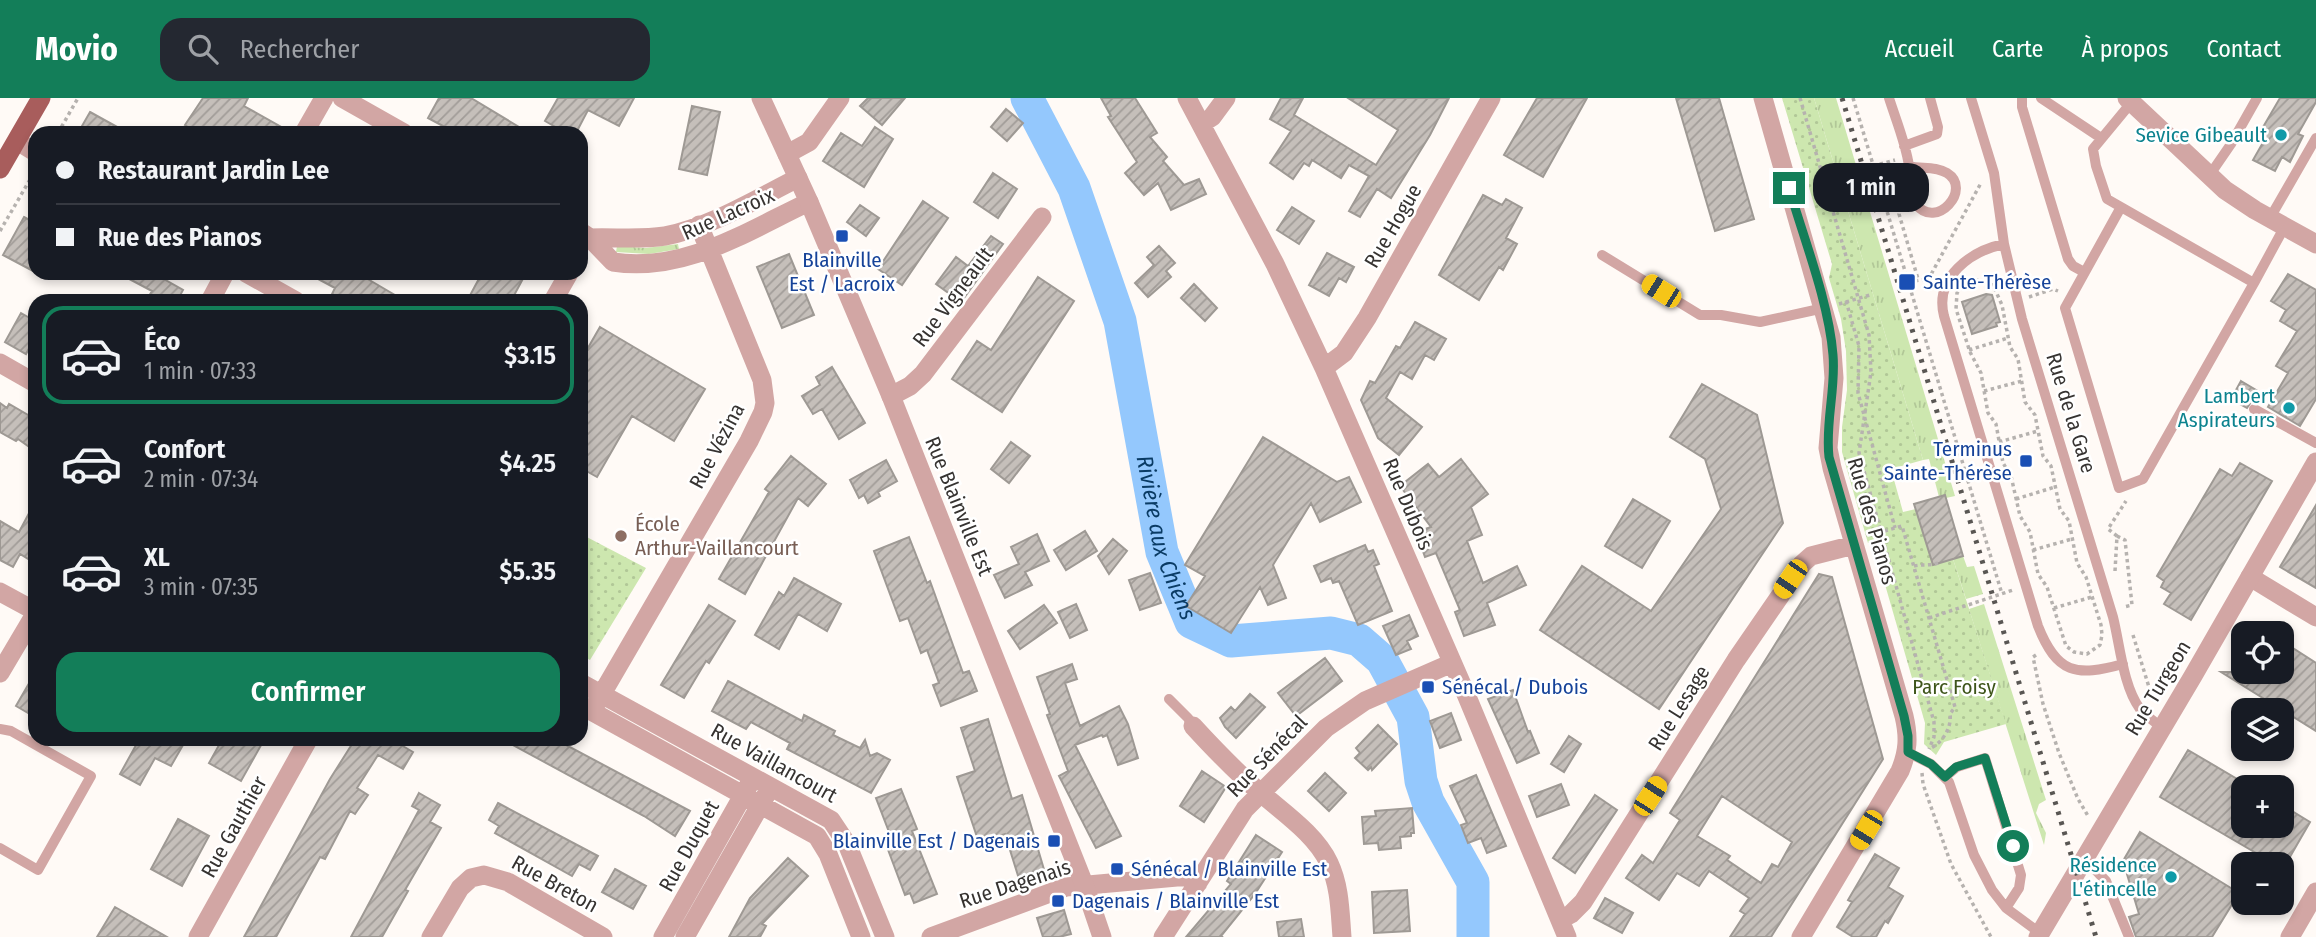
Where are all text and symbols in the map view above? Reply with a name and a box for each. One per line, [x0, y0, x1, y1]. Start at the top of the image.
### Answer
search box [160, 18, 650, 81]
text: Movio [35, 29, 118, 69]
icon: search [184, 30, 222, 68]
text: Rechercher [240, 34, 359, 65]
text: Accueil [1885, 35, 1954, 63]
text: Carte [1992, 35, 2043, 63]
text: À propos [2081, 35, 2168, 63]
text: Contact [2206, 35, 2281, 63]
place label: Sevice Gibeault [2135, 122, 2267, 148]
marker: Sevice Gibeault [2273, 127, 2289, 143]
text: Restaurant Jardin Lee [98, 155, 329, 186]
callout: 1 min [1814, 164, 1929, 212]
route end [1773, 172, 1805, 204]
text: 1 min [1846, 173, 1896, 201]
street label: Rue Hogue [1359, 179, 1427, 273]
street label: Rue Lacroix [678, 182, 779, 246]
text: Rue des Pianos [98, 222, 262, 253]
marker: Blainville Est / Lacroix [834, 228, 850, 244]
street label: Rue Vigneault [907, 242, 999, 352]
place label: Blainville Est / Lacroix [789, 247, 896, 297]
place label: Sainte-Thérèse [1923, 269, 2051, 295]
car [1638, 271, 1685, 311]
marker: Sainte-Thérèse [1897, 272, 1917, 292]
icon: car [60, 324, 123, 387]
text: Éco [144, 326, 181, 357]
text: $3.15 [504, 340, 556, 371]
street label: Rue de la Gare [2040, 350, 2102, 476]
text: 1 min · 07:33 [144, 357, 256, 385]
place label: Lambert Aspirateurs [2178, 383, 2275, 433]
street label: Rue Vézina [684, 399, 750, 493]
marker: Lambert Aspirateurs [2281, 400, 2297, 416]
icon: car [60, 432, 123, 495]
street label: Rue Blainville Est [919, 433, 999, 579]
text: Confort [144, 434, 225, 465]
place label: Terminus Sainte-Thérèse [1884, 436, 2012, 486]
text: $4.25 [500, 448, 556, 479]
water label: Rivière aux Chiens [1131, 453, 1203, 624]
marker: Terminus Sainte-Thérèse [2018, 453, 2034, 469]
street label: Rue Dubois [1377, 454, 1439, 554]
street label: Rue des Pianos [1841, 454, 1903, 588]
text: 2 min · 07:34 [144, 465, 258, 493]
place label: École Arthur-Vaillancourt [635, 511, 799, 561]
marker: École Arthur-Vaillancourt [613, 528, 629, 544]
icon: car [60, 540, 123, 603]
text: XL [144, 542, 170, 573]
text: $5.35 [500, 556, 556, 587]
car [1770, 556, 1811, 602]
text: 3 min · 07:35 [144, 573, 258, 601]
map controls [2231, 621, 2294, 915]
button: locate [2231, 621, 2294, 684]
street label: Rue Turgeon [2119, 636, 2197, 740]
button: Confirmer [56, 652, 560, 732]
street label: Rue Lesage [1643, 661, 1715, 755]
place label: Sénécal / Dubois [1442, 674, 1588, 700]
park label: Parc Foisy [1912, 674, 1996, 700]
marker: Sénécal / Dubois [1420, 679, 1436, 695]
button: layers [2231, 698, 2294, 761]
street label: Rue Sénécal [1221, 709, 1313, 803]
street label: Rue Vaillancourt [706, 718, 842, 808]
street label: Rue Gauthier [195, 771, 273, 882]
car [1630, 773, 1671, 819]
button: + [2231, 775, 2294, 838]
street label: Rue Duquet [653, 796, 725, 896]
car [1847, 807, 1886, 853]
place label: Blainville Est / Dagenais [833, 828, 1040, 854]
route start [1997, 830, 2029, 862]
marker: Blainville Est / Dagenais [1046, 833, 1062, 849]
street label: Rue Breton [507, 850, 603, 918]
place label: Résidence L'étincelle [2070, 852, 2157, 902]
button: − [2231, 852, 2294, 915]
street label: Rue Dagenais [956, 854, 1074, 914]
place label: Sénécal / Blainville Est [1131, 856, 1327, 882]
marker: Sénécal / Blainville Est [1109, 861, 1125, 877]
marker: Résidence L'étincelle [2163, 869, 2179, 885]
place label: Dagenais / Blainville Est [1072, 888, 1279, 914]
marker: Dagenais / Blainville Est [1050, 893, 1066, 909]

